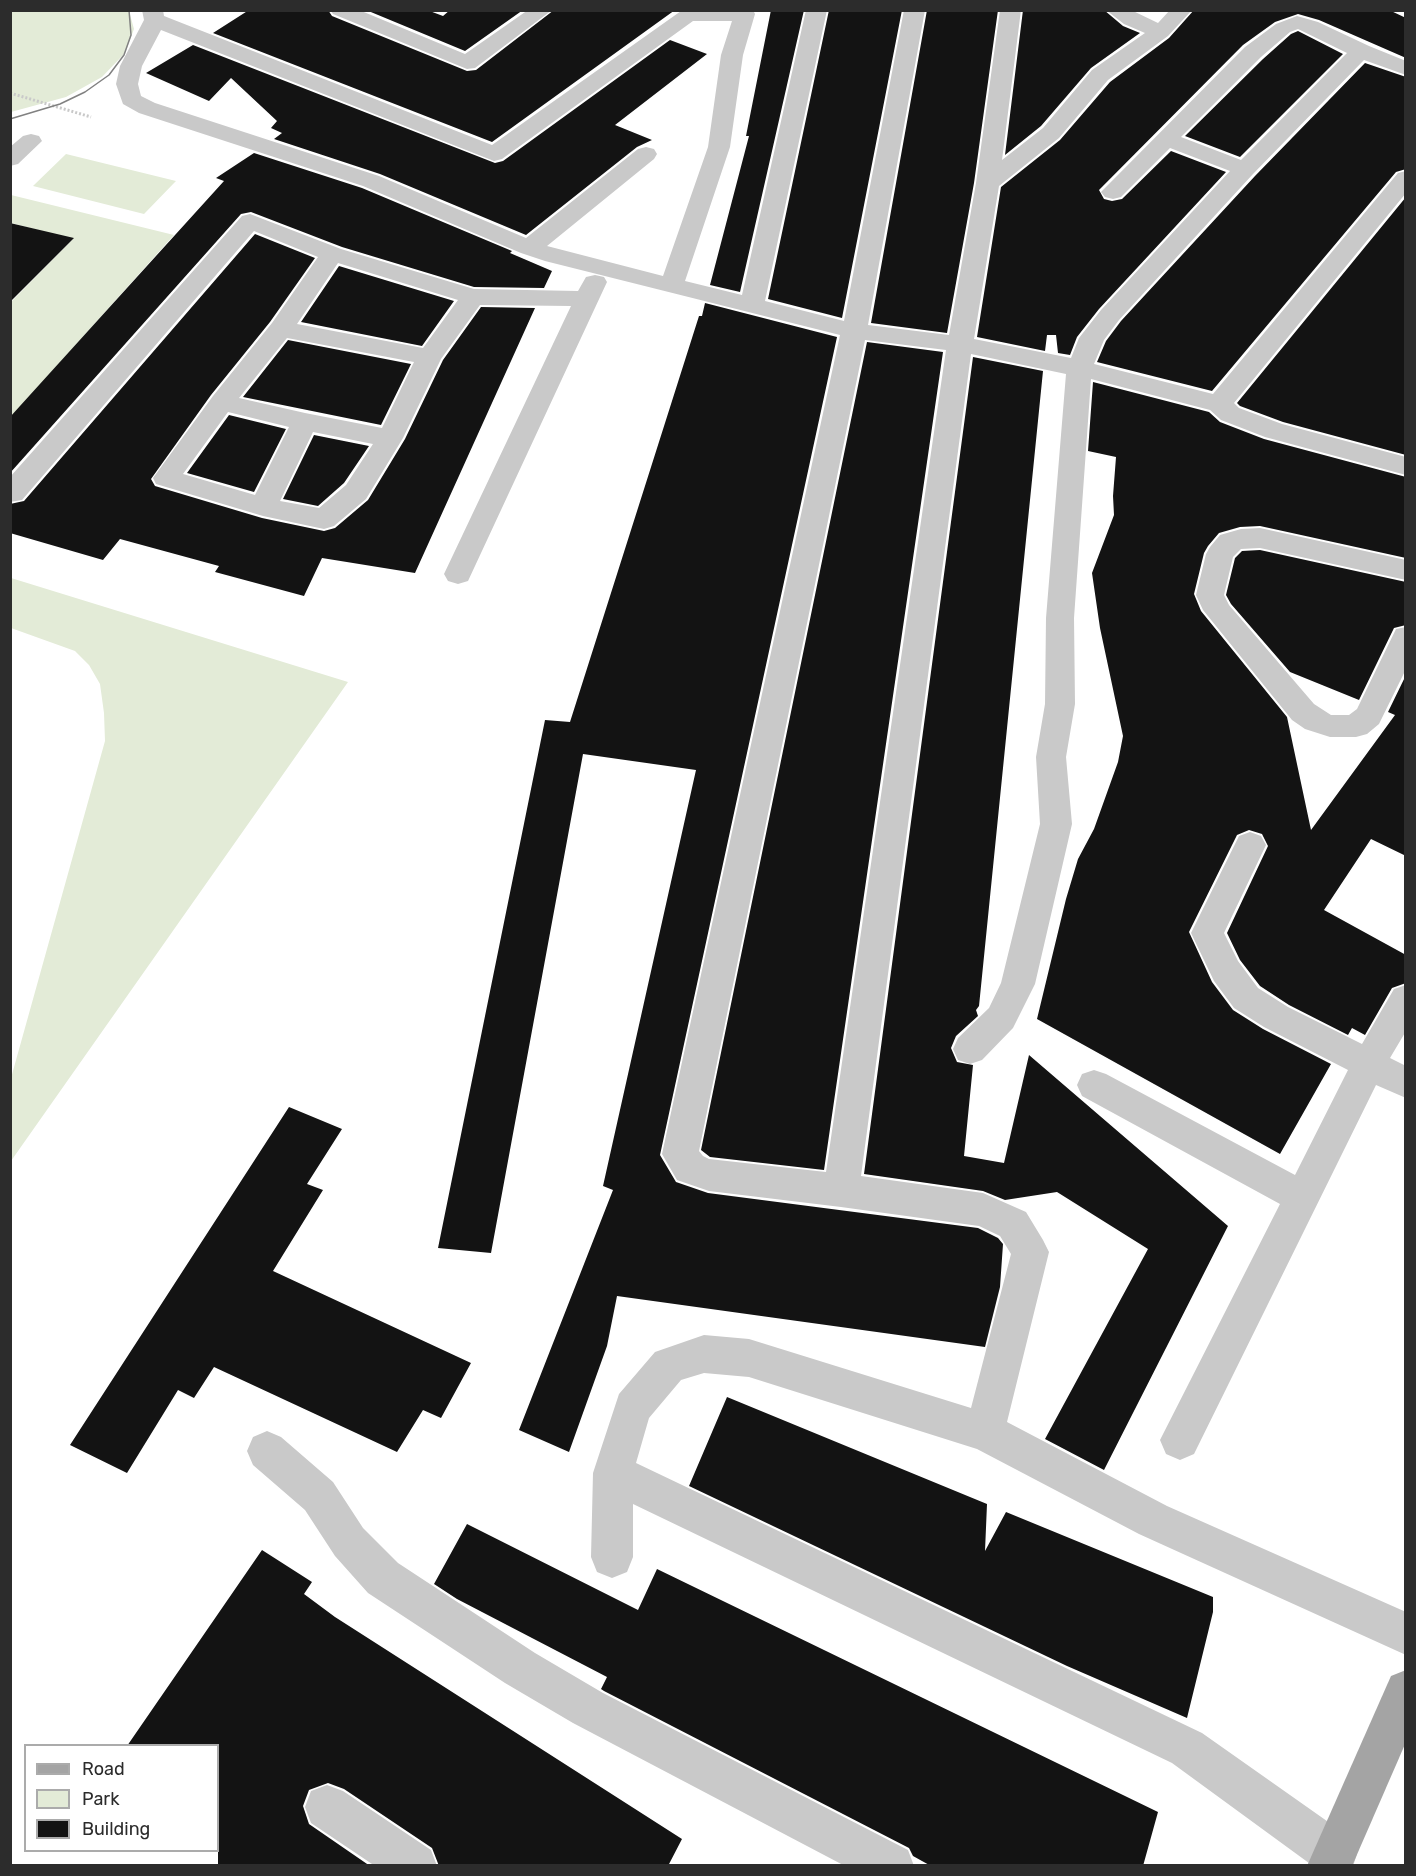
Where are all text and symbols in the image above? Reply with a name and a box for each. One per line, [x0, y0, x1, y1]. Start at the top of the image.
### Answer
legend [24, 1744, 219, 1852]
text: Road [82, 1758, 125, 1780]
text: Park [82, 1788, 119, 1810]
text: Building [82, 1818, 150, 1840]

